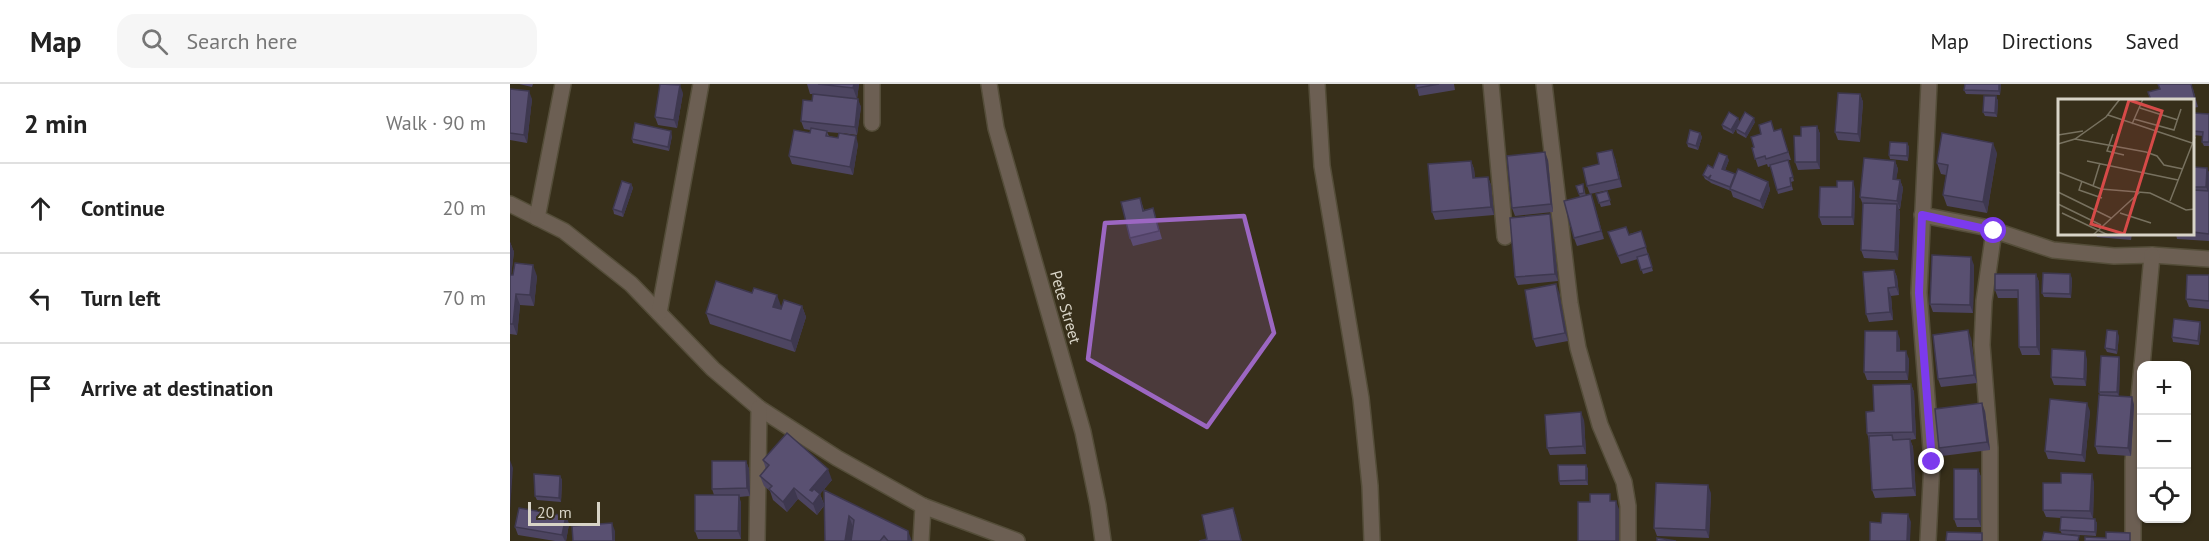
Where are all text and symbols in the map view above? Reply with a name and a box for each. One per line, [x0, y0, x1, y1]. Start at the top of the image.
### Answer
search box [117, 14, 537, 68]
text: Map [30, 23, 81, 60]
icon: search [138, 25, 171, 58]
text: Search here [186, 27, 297, 55]
text: Map [1930, 28, 1969, 55]
text: Directions [2002, 28, 2093, 55]
text: Saved [2126, 28, 2179, 55]
inset map [2058, 99, 2194, 236]
text: 2 min [24, 107, 87, 140]
text: Walk · 90 m [386, 110, 486, 136]
icon: ahead [24, 192, 57, 225]
text: Continue [81, 194, 165, 222]
text: 20 m [443, 195, 486, 221]
route start [1980, 217, 2006, 243]
street label: Pete Street [1046, 268, 1086, 346]
icon: left [24, 282, 57, 315]
text: Turn left [81, 284, 161, 312]
text: 70 m [443, 285, 486, 311]
map controls [2137, 361, 2191, 523]
button: + [2137, 361, 2191, 415]
icon: arrive [24, 372, 57, 405]
text: Arrive at destination [81, 374, 273, 402]
button: − [2137, 415, 2191, 469]
route end [1918, 448, 1944, 474]
button: locate [2137, 469, 2191, 523]
scale bar [528, 499, 600, 526]
text: 20 m [537, 502, 572, 522]

